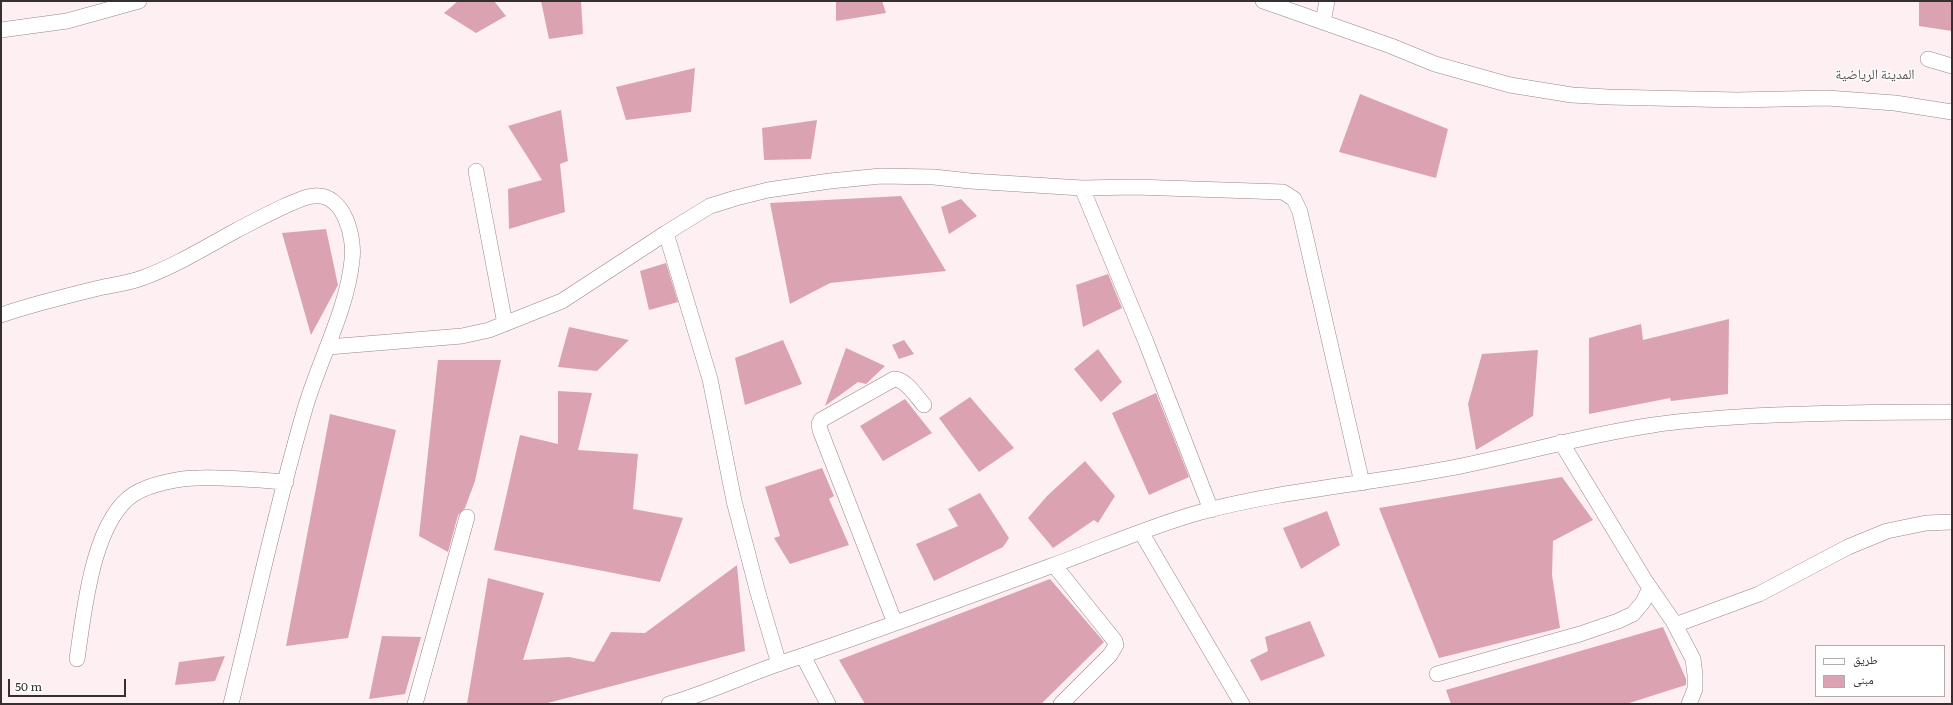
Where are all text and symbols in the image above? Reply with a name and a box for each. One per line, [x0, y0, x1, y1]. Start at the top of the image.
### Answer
district label: المدينة الرياضية [1835, 67, 1915, 83]
legend [1815, 645, 1945, 697]
text: طريق [1853, 650, 1878, 668]
text: مبنى [1853, 670, 1874, 688]
scale bar [10, 671, 128, 697]
text: 50 m [15, 677, 42, 695]

